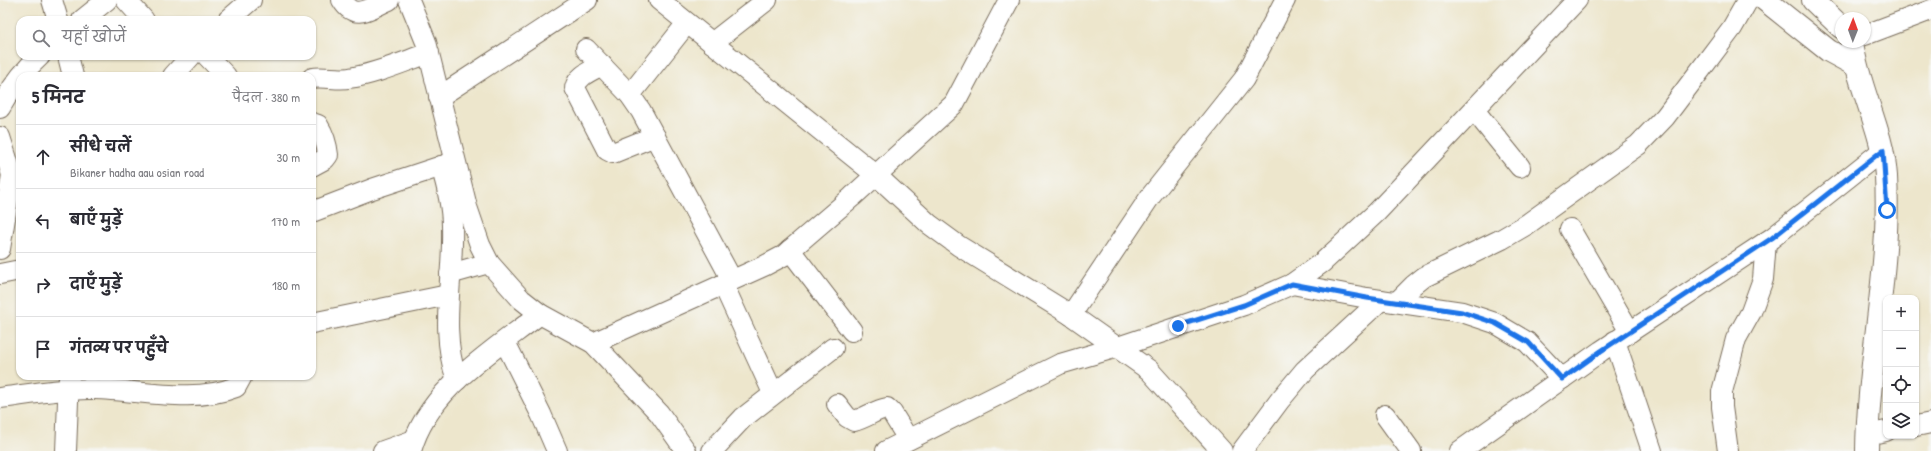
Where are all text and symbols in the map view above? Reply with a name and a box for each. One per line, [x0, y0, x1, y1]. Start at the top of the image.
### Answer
north arrow [1835, 12, 1871, 48]
search box [16, 16, 316, 60]
text: यहाँ खोजें [62, 26, 126, 47]
icon: search [30, 27, 52, 49]
text: 5 मिनट [32, 85, 84, 108]
text: पैदल · 380 m [232, 88, 300, 106]
text: सीधे चलें [70, 136, 131, 157]
icon: ahead [32, 146, 54, 168]
text: 30 m [277, 148, 300, 166]
text: Bikaner hadha aau osian road [70, 163, 204, 181]
route start [1878, 201, 1896, 219]
text: बाएँ मुड़ें [70, 209, 122, 230]
icon: left [32, 210, 54, 232]
text: 170 m [271, 212, 300, 230]
text: दाएँ मुड़ें [70, 273, 122, 294]
icon: right [32, 274, 54, 296]
text: 180 m [272, 276, 300, 294]
map controls [1883, 295, 1919, 439]
button: + [1883, 295, 1919, 331]
route end [1169, 317, 1187, 335]
button: − [1883, 331, 1919, 367]
text: गंतव्य पर पहुँचे [70, 337, 168, 358]
icon: arrive [32, 338, 54, 360]
button: locate [1883, 367, 1919, 403]
button: layers [1883, 403, 1919, 439]

